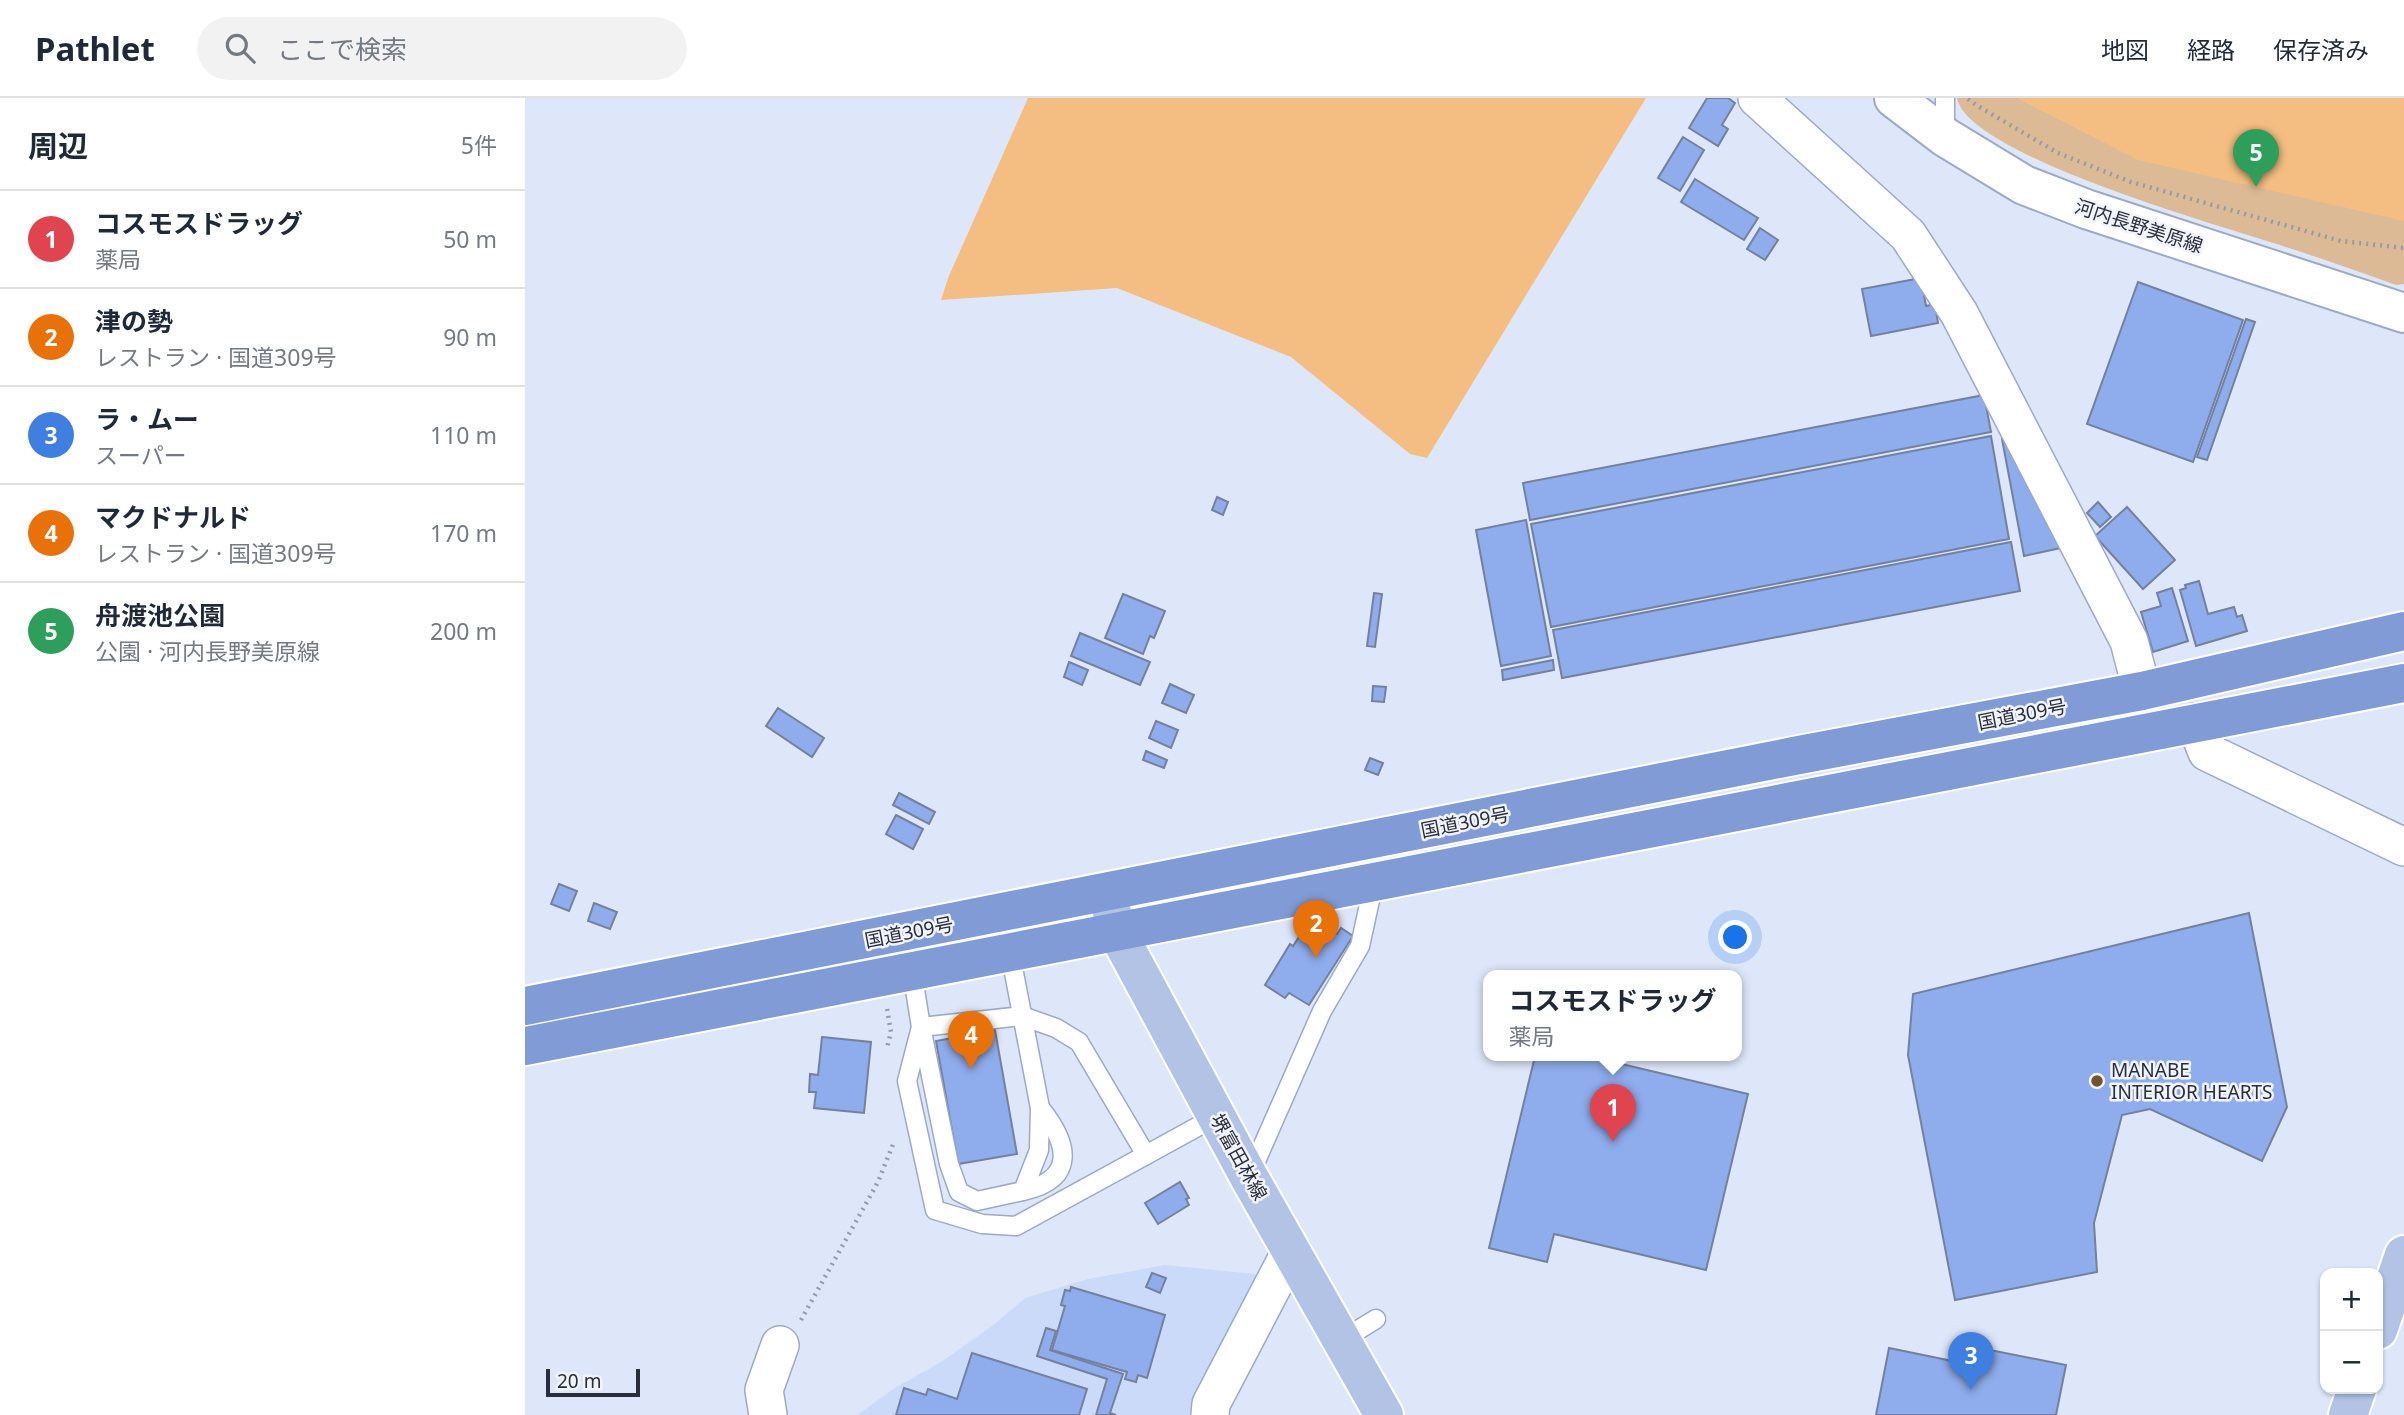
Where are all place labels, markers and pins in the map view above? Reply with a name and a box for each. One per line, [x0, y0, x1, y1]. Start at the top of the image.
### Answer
pin: 5 [2233, 129, 2279, 187]
pin: 2 [1293, 900, 1339, 958]
pin: 4 [948, 1011, 994, 1069]
place label: MANABE INTERIOR HEARTS [2111, 1057, 2272, 1105]
marker: MANABE INTERIOR HEARTS [2089, 1073, 2105, 1089]
pin: 1 [1590, 1084, 1636, 1142]
pin: 3 [1948, 1332, 1994, 1390]

